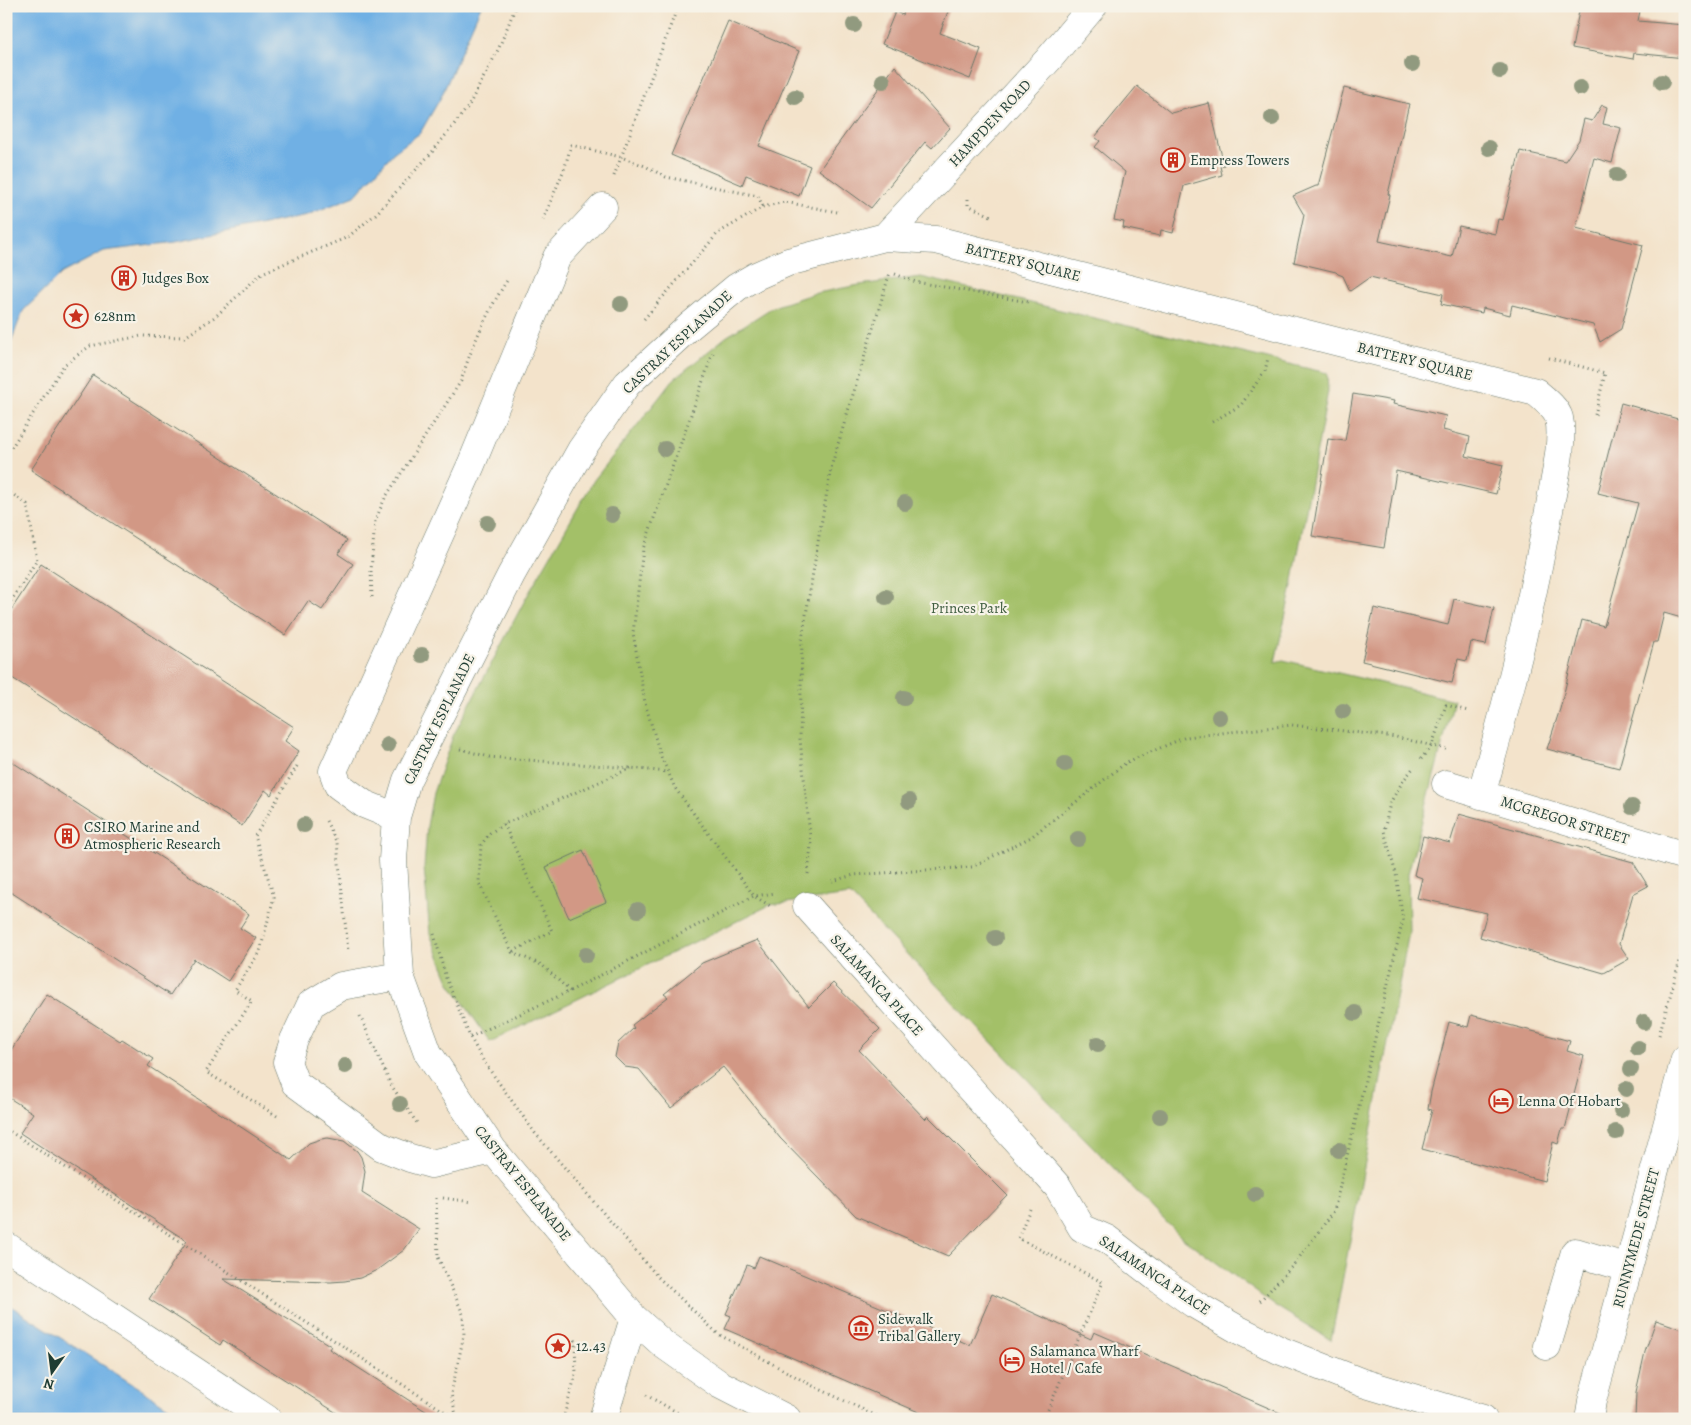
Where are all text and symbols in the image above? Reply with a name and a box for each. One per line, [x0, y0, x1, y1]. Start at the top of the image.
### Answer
street label: HAMPDEN ROAD [944, 75, 1036, 171]
building icon: Empress Towers [1160, 147, 1186, 173]
place label: Empress Towers [1190, 150, 1290, 170]
street label: BATTERY SQUARE [963, 238, 1083, 286]
building icon: Judges Box [111, 265, 137, 291]
place label: Judges Box [142, 268, 209, 288]
street label: CASTRAY ESPLANADE [618, 286, 736, 398]
place icon: 628nm [63, 303, 89, 329]
place label: 628nm [94, 306, 137, 326]
street label: BATTERY SQUARE [1355, 337, 1475, 385]
park label: Princes Park [931, 598, 1008, 618]
street label: CASTRAY ESPLANADE [399, 650, 479, 788]
street label: MCGREGOR STREET [1498, 791, 1632, 849]
place label: CSIRO Marine and Atmospheric Research [83, 817, 221, 854]
building icon: CSIRO Marine and Atmospheric Research [54, 823, 80, 849]
street label: SALAMANCA PLACE [826, 930, 928, 1040]
hotel icon: Lenna Of Hobart [1488, 1088, 1514, 1114]
place label: Lenna Of Hobart [1518, 1091, 1621, 1111]
street label: CASTRAY ESPLANADE [470, 1121, 576, 1245]
street label: RUNNYMEDE STREET [1608, 1165, 1664, 1310]
street label: SALAMANCA PLACE [1096, 1230, 1214, 1320]
place label: Sidewalk Tribal Gallery [878, 1309, 961, 1346]
museum icon: Sidewalk Tribal Gallery [848, 1315, 874, 1341]
place icon: 12.43 [545, 1333, 571, 1359]
place label: 12.43 [576, 1336, 606, 1356]
place label: Salamanca Wharf Hotel / Cafe [1030, 1341, 1141, 1378]
hotel icon: Salamanca Wharf Hotel / Cafe [999, 1347, 1025, 1373]
north arrow [28, 1348, 78, 1398]
text: N [42, 1374, 56, 1395]

